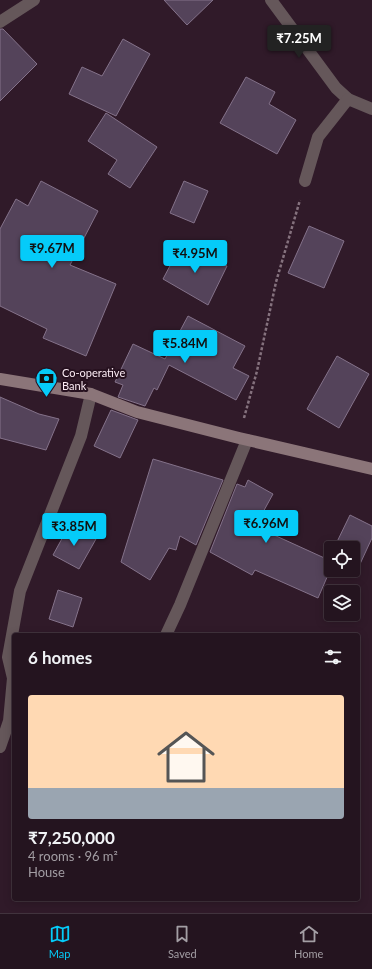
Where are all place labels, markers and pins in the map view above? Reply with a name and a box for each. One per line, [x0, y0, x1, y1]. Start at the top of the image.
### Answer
pin: ₹7.25M [266, 25, 332, 59]
pin: ₹9.67M [19, 235, 85, 269]
pin: ₹4.95M [162, 240, 228, 274]
pin: ₹5.84M [152, 330, 218, 364]
bank icon: Co-operative Bank [34, 366, 60, 399]
place label: Co-operative Bank [62, 366, 125, 392]
pin: ₹6.96M [233, 510, 299, 544]
pin: ₹3.85M [41, 513, 107, 547]

